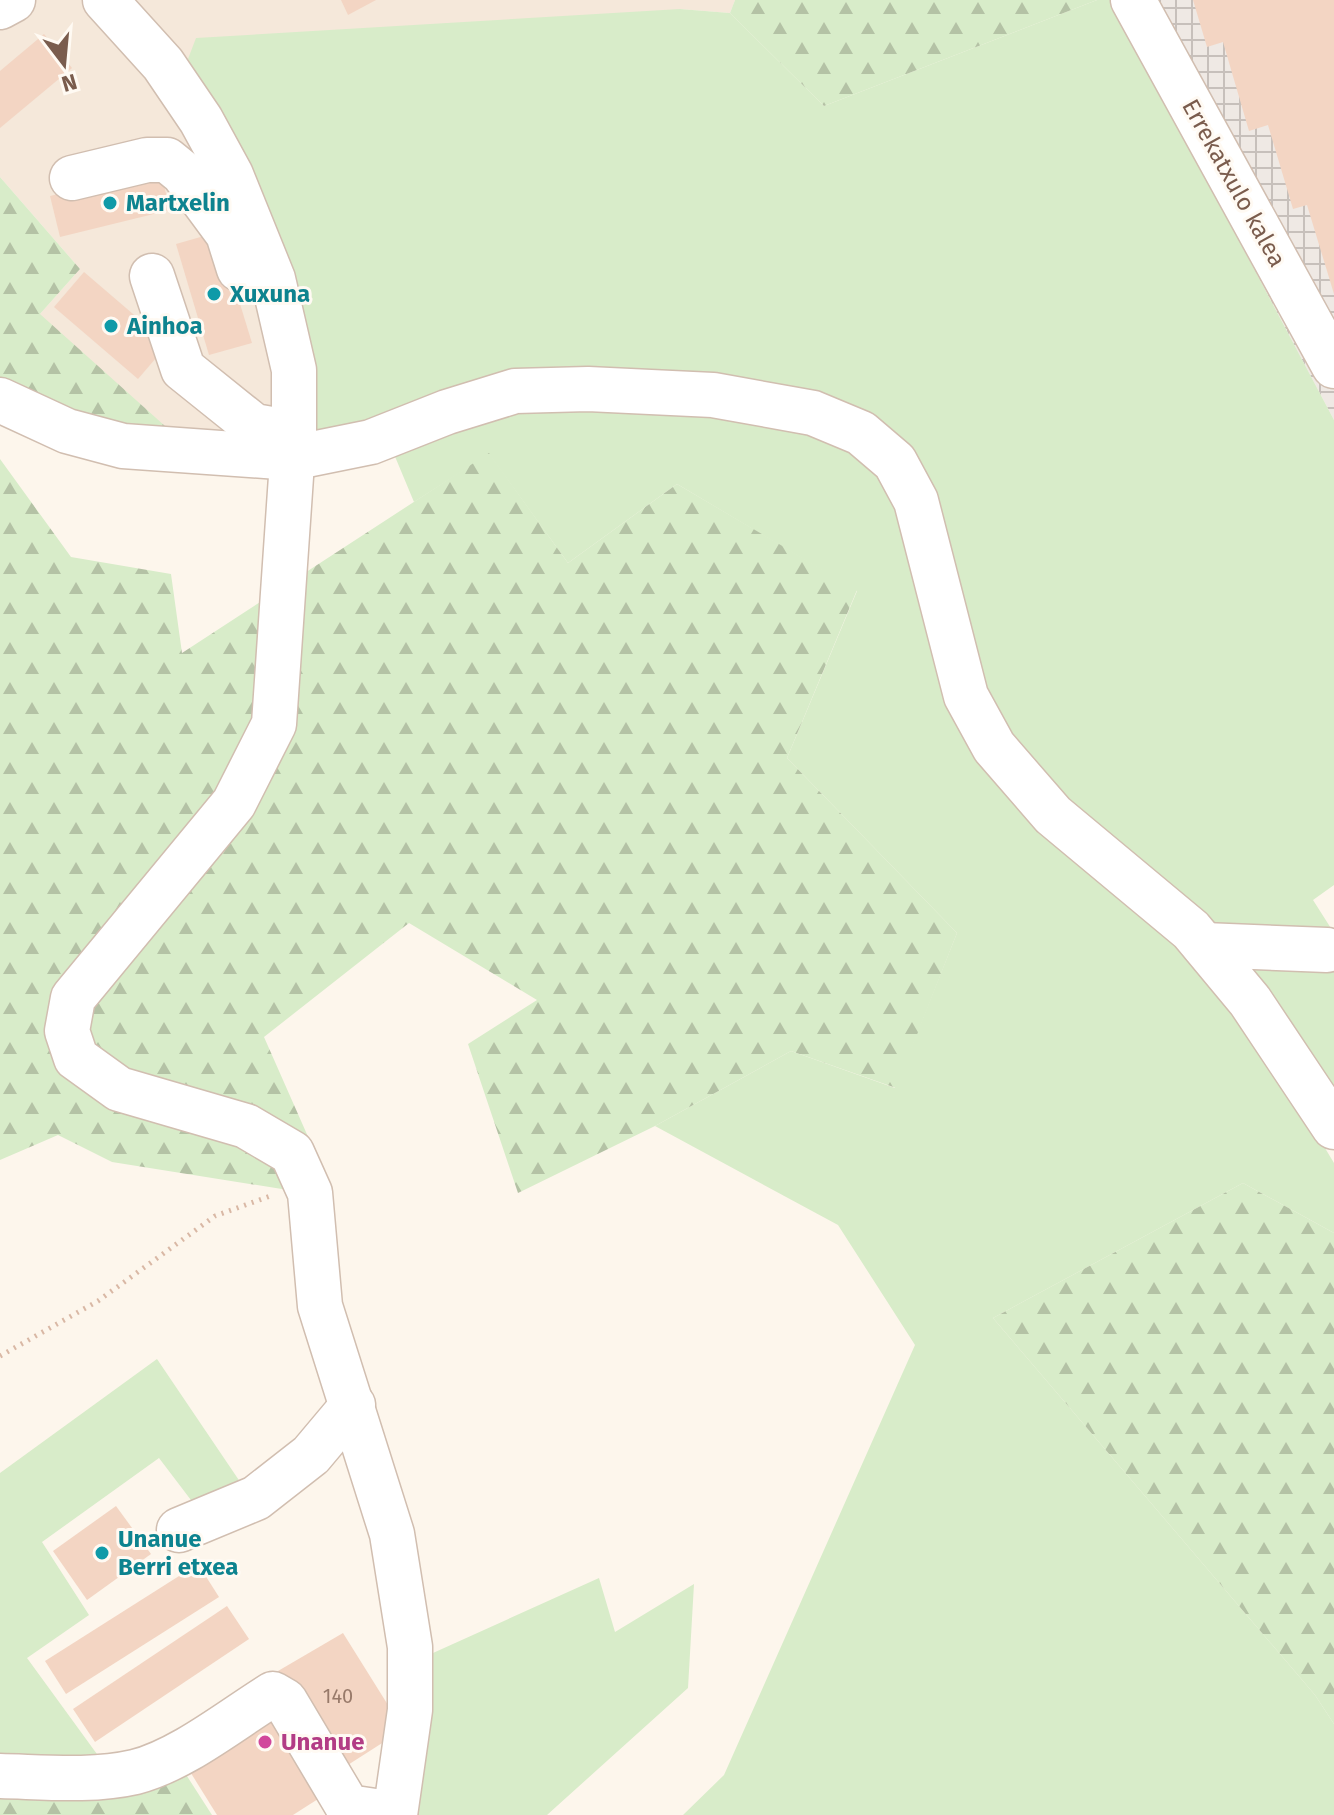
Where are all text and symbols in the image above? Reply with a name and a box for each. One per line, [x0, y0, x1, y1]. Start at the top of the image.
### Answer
north arrow [24, 24, 104, 104]
text: N [59, 68, 80, 98]
street label: Errekatxulo kalea [1176, 94, 1292, 272]
place label: Martxelin [126, 189, 230, 217]
marker: Martxelin [101, 194, 119, 212]
place label: Xuxuna [229, 280, 310, 308]
marker: Xuxuna [205, 285, 223, 303]
place label: Ainhoa [126, 312, 203, 340]
marker: Ainhoa [102, 317, 120, 335]
place label: Unanue Berri etxea [118, 1525, 238, 1581]
marker: Unanue Berri etxea [93, 1544, 111, 1562]
house number: 140 [323, 1684, 353, 1708]
place label: Unanue [281, 1728, 364, 1756]
marker: Unanue [256, 1733, 274, 1751]

